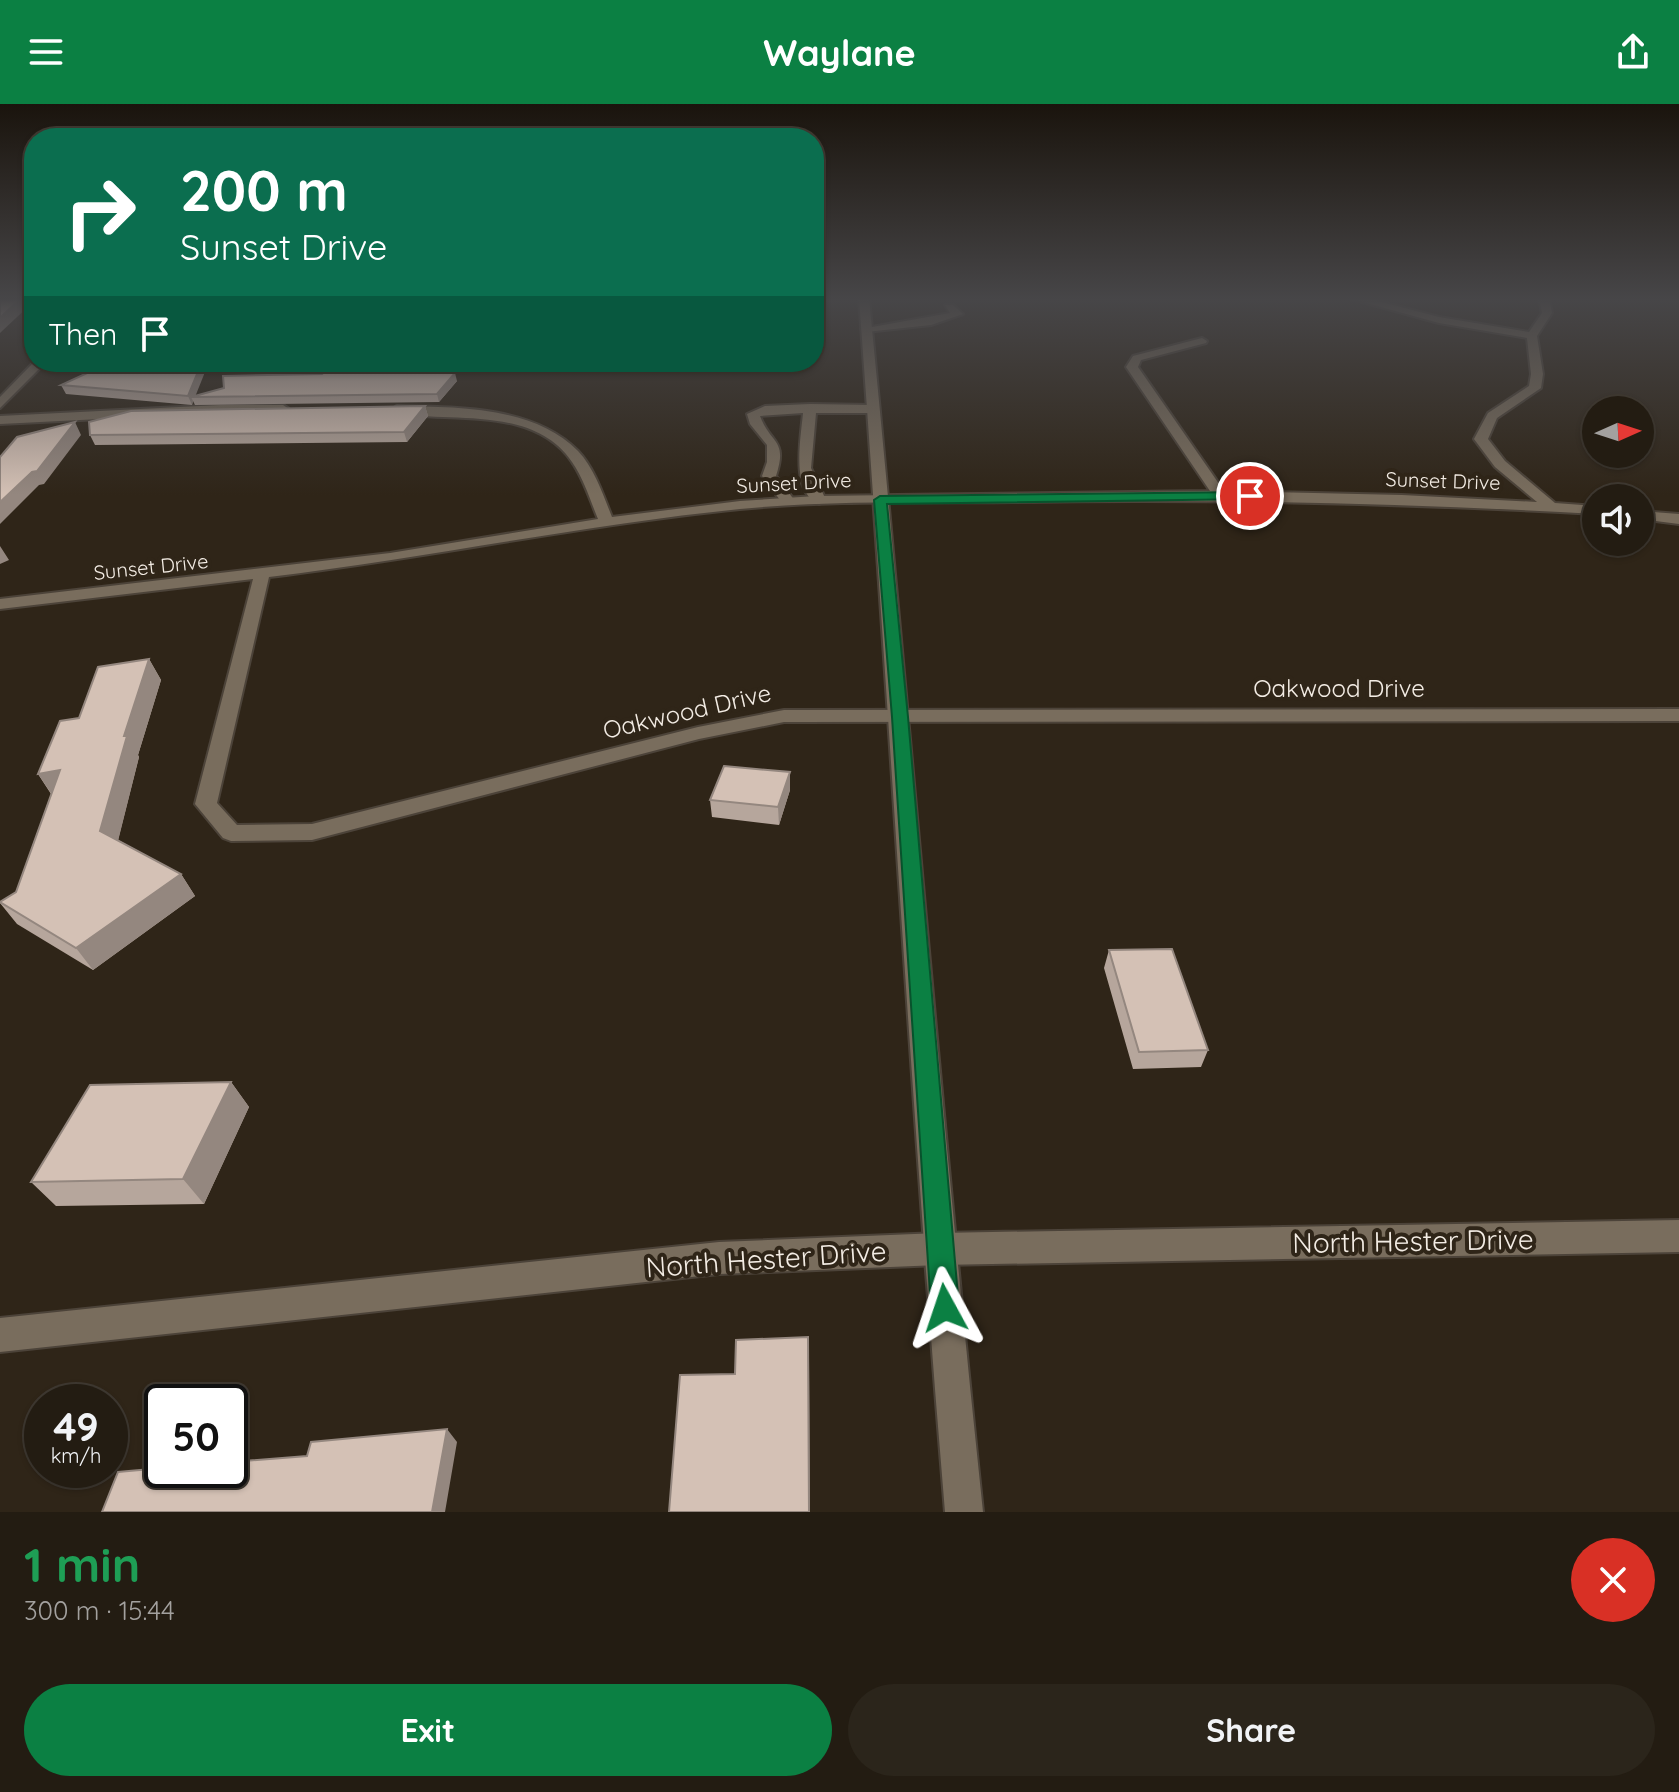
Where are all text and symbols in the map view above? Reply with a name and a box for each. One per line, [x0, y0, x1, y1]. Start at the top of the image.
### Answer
icon: menu [24, 30, 68, 74]
text: Waylane [763, 30, 916, 75]
icon: share [1611, 30, 1655, 74]
text: 200 m [180, 155, 348, 225]
icon: right [48, 160, 152, 264]
text: Sunset Drive [180, 224, 387, 269]
icon: arrive [133, 312, 177, 356]
text: Then [48, 315, 117, 353]
north arrow [1582, 396, 1654, 468]
map controls [1582, 396, 1654, 556]
pin [1216, 462, 1284, 530]
street label: Sunset Drive [1385, 466, 1501, 495]
street label: Sunset Drive [736, 467, 852, 498]
icon: arrive [1228, 474, 1272, 518]
button: sound [1582, 484, 1654, 556]
street label: Sunset Drive [92, 548, 210, 585]
street label: Oakwood Drive [1253, 673, 1425, 703]
street label: Oakwood Drive [600, 677, 774, 745]
street label: North Hester Drive [1292, 1221, 1534, 1260]
street label: North Hester Drive [644, 1233, 888, 1284]
position arrow [903, 1266, 987, 1350]
speed limit sign: 50 [144, 1384, 248, 1488]
text: 49 [53, 1401, 99, 1451]
text: km/h [51, 1443, 101, 1468]
text: 1 min [24, 1534, 140, 1594]
button: close [1571, 1538, 1655, 1622]
text: 300 m · 15:44 [24, 1594, 175, 1627]
button: Exit [24, 1684, 832, 1776]
button: Share [848, 1684, 1655, 1776]

